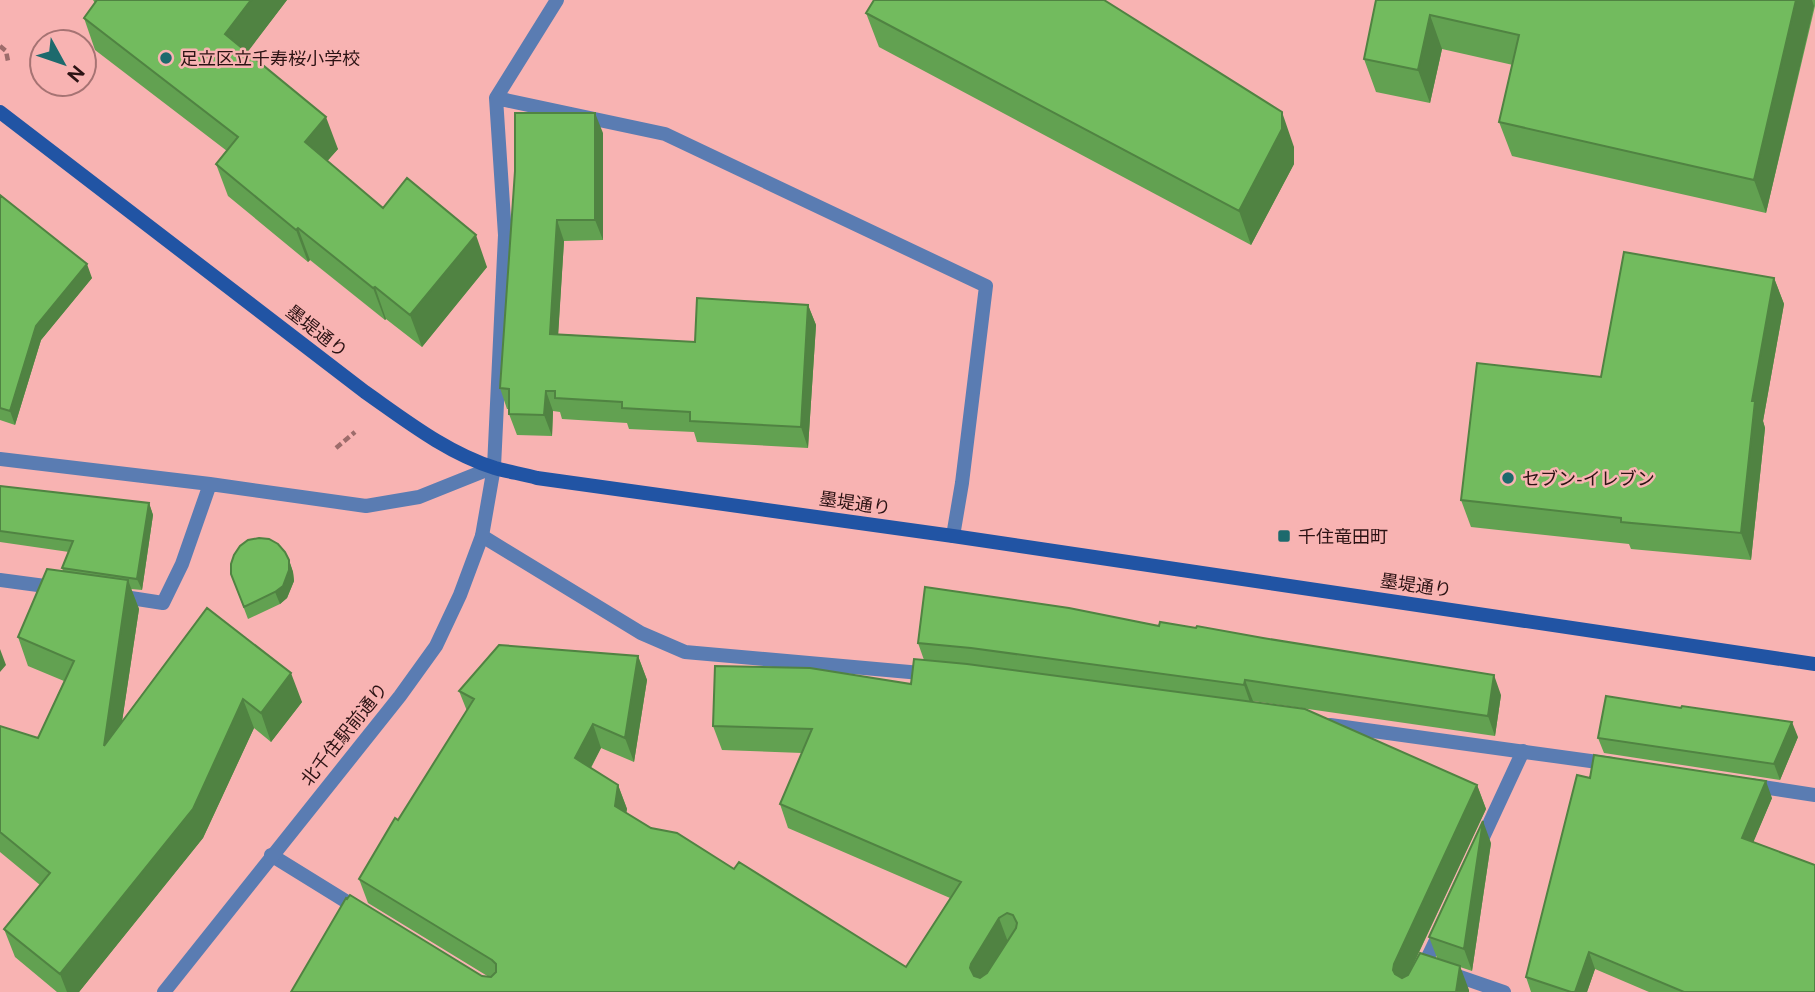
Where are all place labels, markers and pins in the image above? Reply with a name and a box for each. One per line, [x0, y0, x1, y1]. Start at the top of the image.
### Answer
place label: 足立区立千寿桜小学校 [180, 48, 360, 69]
marker: 足立区立千寿桜小学校 [158, 50, 174, 66]
place label: セブン-イレブン [1522, 468, 1655, 489]
marker: セブン-イレブン [1500, 470, 1516, 486]
place label: 千住竜田町 [1298, 526, 1388, 547]
marker: 千住竜田町 [1276, 528, 1292, 544]

